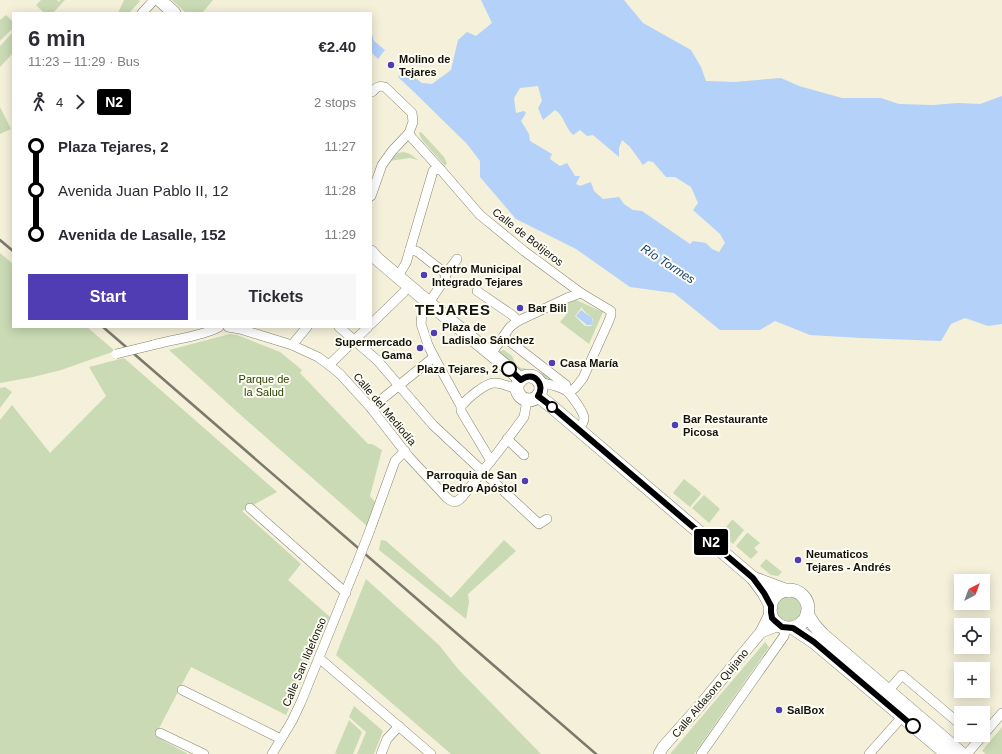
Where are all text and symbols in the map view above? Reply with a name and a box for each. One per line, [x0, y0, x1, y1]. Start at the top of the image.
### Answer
text: 6 min [28, 26, 85, 51]
text: €2.40 [318, 38, 356, 55]
place label: Molino de Tejares [399, 53, 450, 78]
text: 11:23 – 11:29 · Bus [28, 54, 140, 69]
marker: Molino de Tejares [386, 60, 396, 70]
icon: walk [28, 91, 50, 113]
icon: forward [69, 91, 91, 113]
text: N2 [105, 94, 123, 110]
text: 4 [56, 95, 63, 110]
text: 2 stops [314, 95, 356, 110]
text: Plaza Tejares, 2 [58, 138, 169, 155]
text: 11:27 [324, 139, 356, 154]
text: Avenida Juan Pablo II, 12 [58, 182, 229, 199]
text: 11:28 [324, 183, 356, 198]
street label: Calle de Botijeros [490, 206, 566, 269]
text: Avenida de Lasalle, 152 [58, 226, 226, 243]
text: 11:29 [324, 227, 356, 242]
water label: Río Tormes [638, 241, 698, 287]
place label: Centro Municipal Integrado Tejares [432, 263, 523, 288]
marker: Centro Municipal Integrado Tejares [419, 270, 429, 280]
button: Start [28, 274, 188, 320]
button: Tickets [196, 274, 356, 320]
district label: TEJARES [415, 301, 491, 318]
place label: Bar Bili [528, 302, 567, 314]
marker: Bar Bili [515, 303, 525, 313]
place label: Plaza de Ladislao Sánchez [442, 321, 535, 346]
marker: Plaza de Ladislao Sánchez [429, 328, 439, 338]
place label: Supermercado Gama [335, 336, 413, 361]
marker: Supermercado Gama [415, 343, 425, 353]
place label: Casa María [560, 357, 619, 369]
marker: Casa María [547, 358, 557, 368]
marker: Plaza Tejares, 2 [501, 361, 517, 377]
place label: Plaza Tejares, 2 [417, 363, 498, 375]
street label: Calle del Mediodía [351, 370, 419, 448]
park label: Parque de la Salud [239, 373, 289, 398]
unlabelled marker [546, 401, 558, 413]
place label: Bar Restaurante Picosa [683, 413, 768, 438]
marker: Bar Restaurante Picosa [670, 420, 680, 430]
place label: Parroquia de San Pedro Apóstol [427, 469, 517, 494]
marker: Parroquia de San Pedro Apóstol [520, 476, 530, 486]
line badge: N2 [693, 529, 729, 555]
text: N2 [702, 534, 720, 550]
place label: Neumaticos Tejares - Andrés [806, 548, 891, 573]
marker: Neumaticos Tejares - Andrés [793, 555, 803, 565]
north arrow [954, 574, 990, 610]
map controls [954, 574, 990, 742]
street label: Calle San Ildefonso [280, 616, 328, 708]
button: locate [954, 618, 990, 654]
street label: Calle Aldasoro Quijano [669, 646, 751, 740]
button: + [954, 662, 990, 698]
place label: SalBox [787, 704, 825, 716]
marker: SalBox [774, 705, 784, 715]
button: − [954, 706, 990, 742]
unlabelled marker [905, 718, 921, 734]

